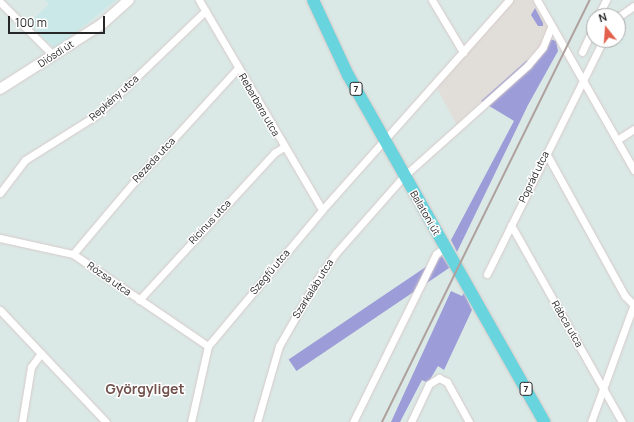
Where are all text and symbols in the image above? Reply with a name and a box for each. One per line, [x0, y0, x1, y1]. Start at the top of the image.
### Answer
scale bar [10, 8, 107, 34]
north arrow [586, 8, 626, 48]
text: N [597, 9, 609, 25]
text: 100 m [15, 14, 47, 31]
street label: Diósdi út [36, 38, 76, 70]
street label: Rebarbara utca [236, 71, 282, 139]
street label: Repkény utca [87, 73, 141, 123]
road number: 7 [349, 82, 363, 96]
street label: Rezeda utca [130, 135, 178, 185]
street label: Poprád utca [516, 149, 552, 205]
street label: Balatoni út [407, 189, 443, 237]
street label: Ricinus utca [186, 197, 234, 247]
street label: Szegfű utca [248, 247, 292, 297]
street label: Szarkaláb utca [290, 257, 336, 321]
street label: Rózsa utca [85, 259, 133, 299]
street label: Rábca utca [549, 299, 585, 349]
district label: Györgyliget [105, 381, 185, 397]
road number: 7 [519, 382, 533, 396]

